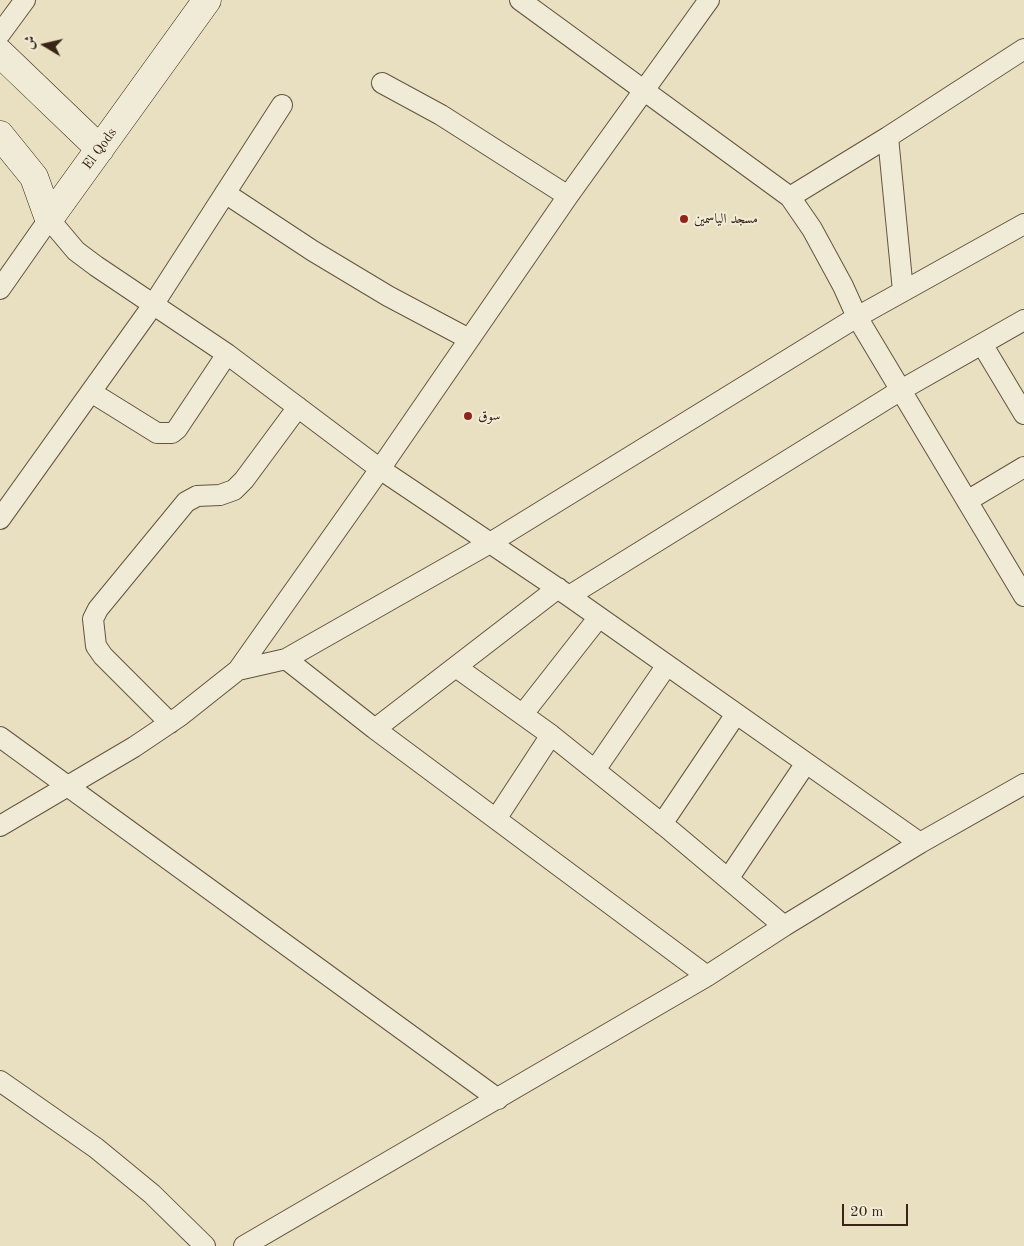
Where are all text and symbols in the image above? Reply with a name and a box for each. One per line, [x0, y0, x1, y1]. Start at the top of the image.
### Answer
north arrow [20, 20, 70, 70]
text: ش [22, 35, 38, 51]
street label: El Qods [79, 125, 121, 173]
place label: مسجد الياسمين [694, 211, 758, 227]
marker: مسجد الياسمين [678, 213, 690, 225]
place label: سوق [478, 408, 500, 424]
marker: سوق [462, 410, 474, 422]
scale bar [844, 1194, 910, 1226]
text: 20 m [850, 1205, 884, 1220]

